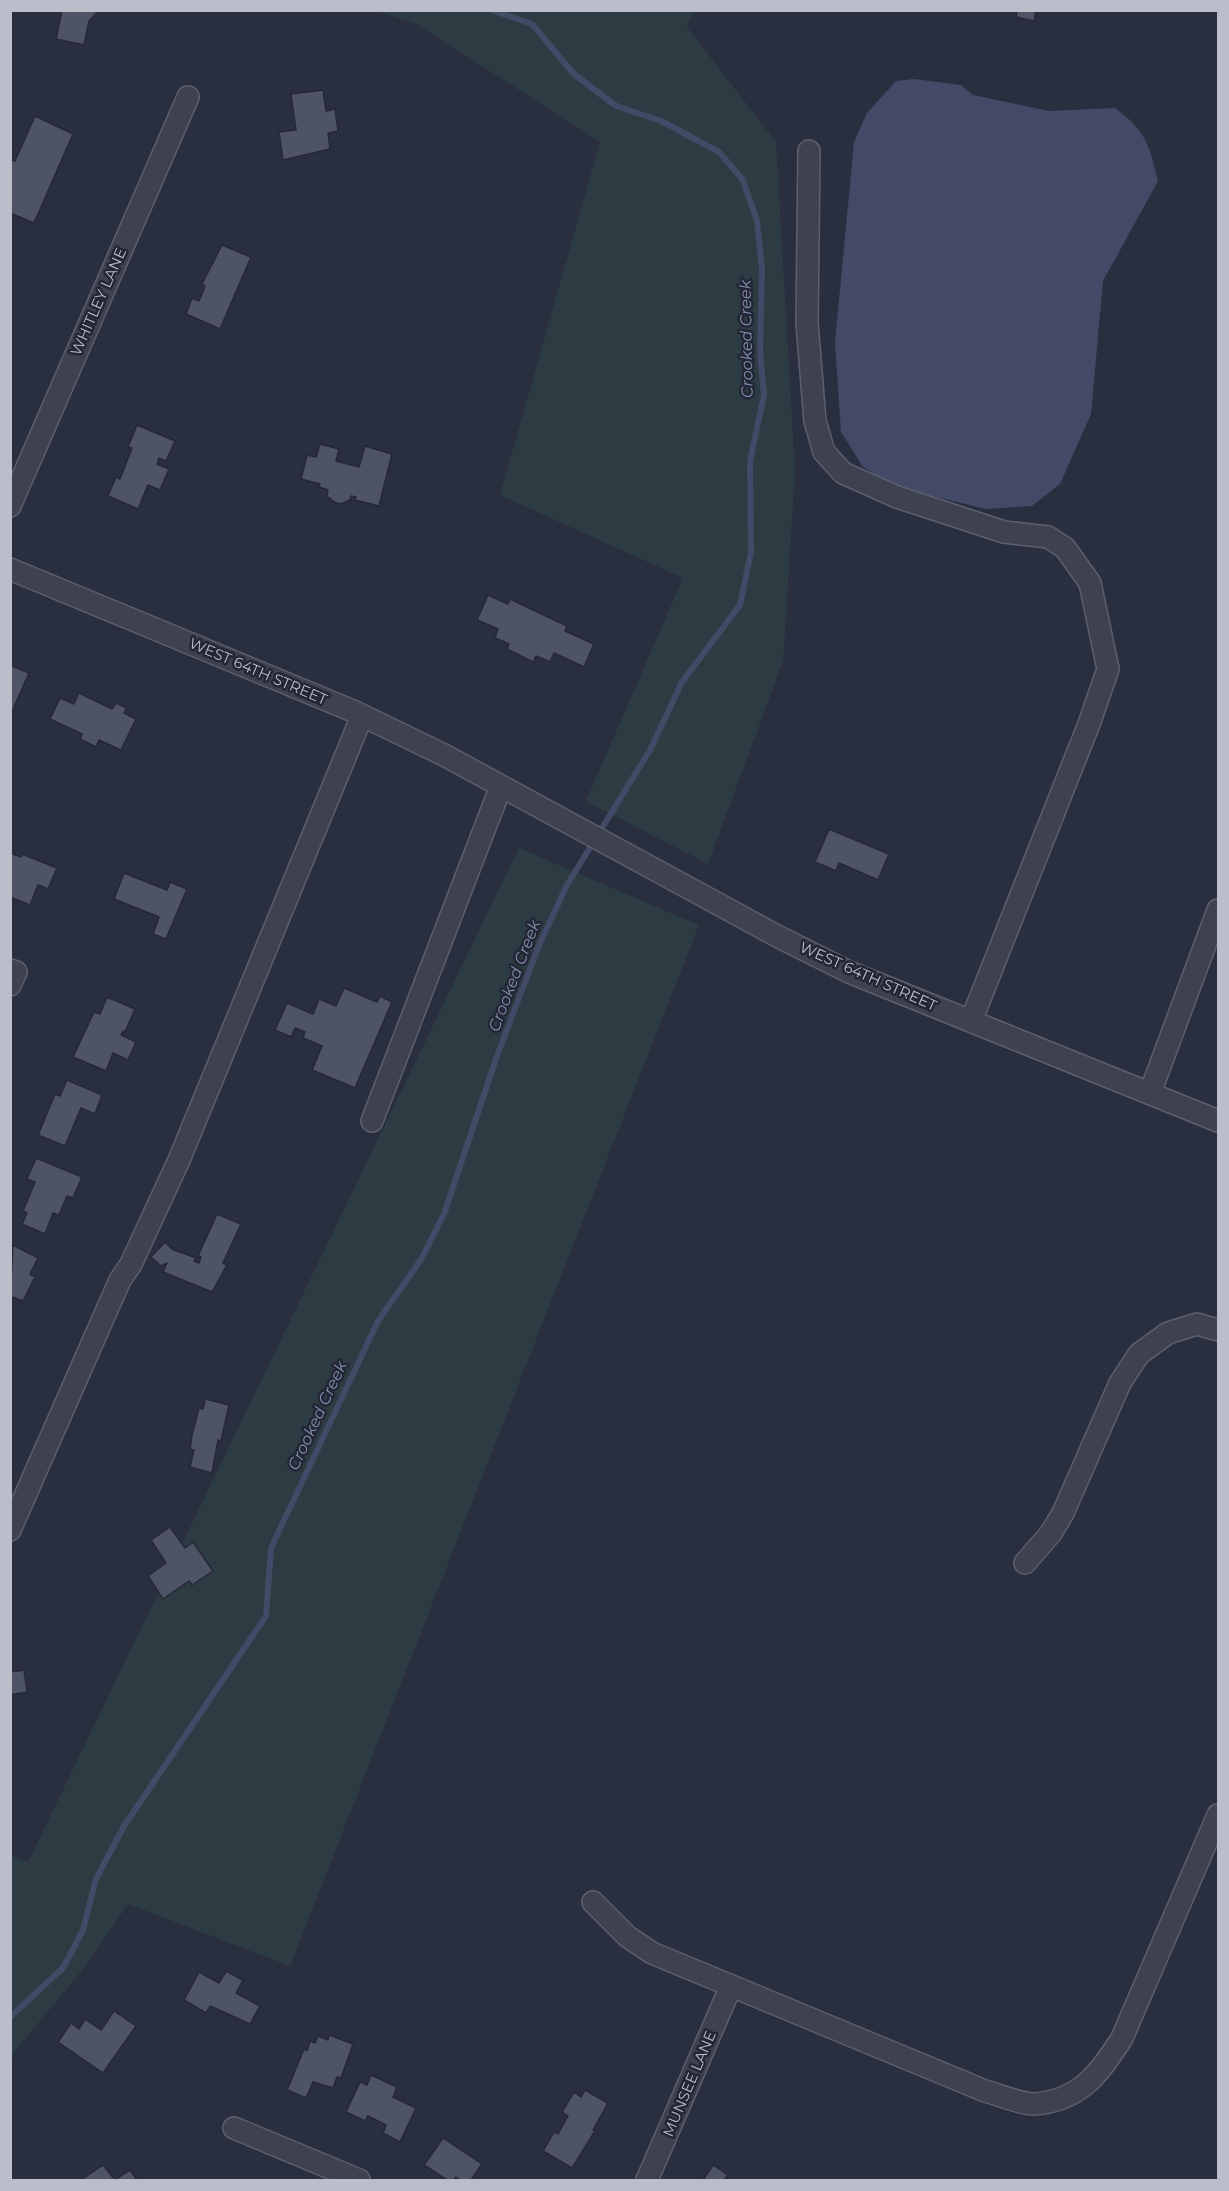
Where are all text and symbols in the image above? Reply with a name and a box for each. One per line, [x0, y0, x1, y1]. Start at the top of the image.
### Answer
street label: WHITLEY LANE [67, 245, 131, 359]
water label: Crooked Creek [736, 280, 758, 398]
street label: WEST 64TH STREET [186, 635, 330, 709]
water label: Crooked Creek [485, 917, 545, 1035]
street label: WEST 64TH STREET [797, 939, 939, 1015]
water label: Crooked Creek [284, 1358, 352, 1474]
street label: MUNSEE LANE [660, 2028, 720, 2140]

